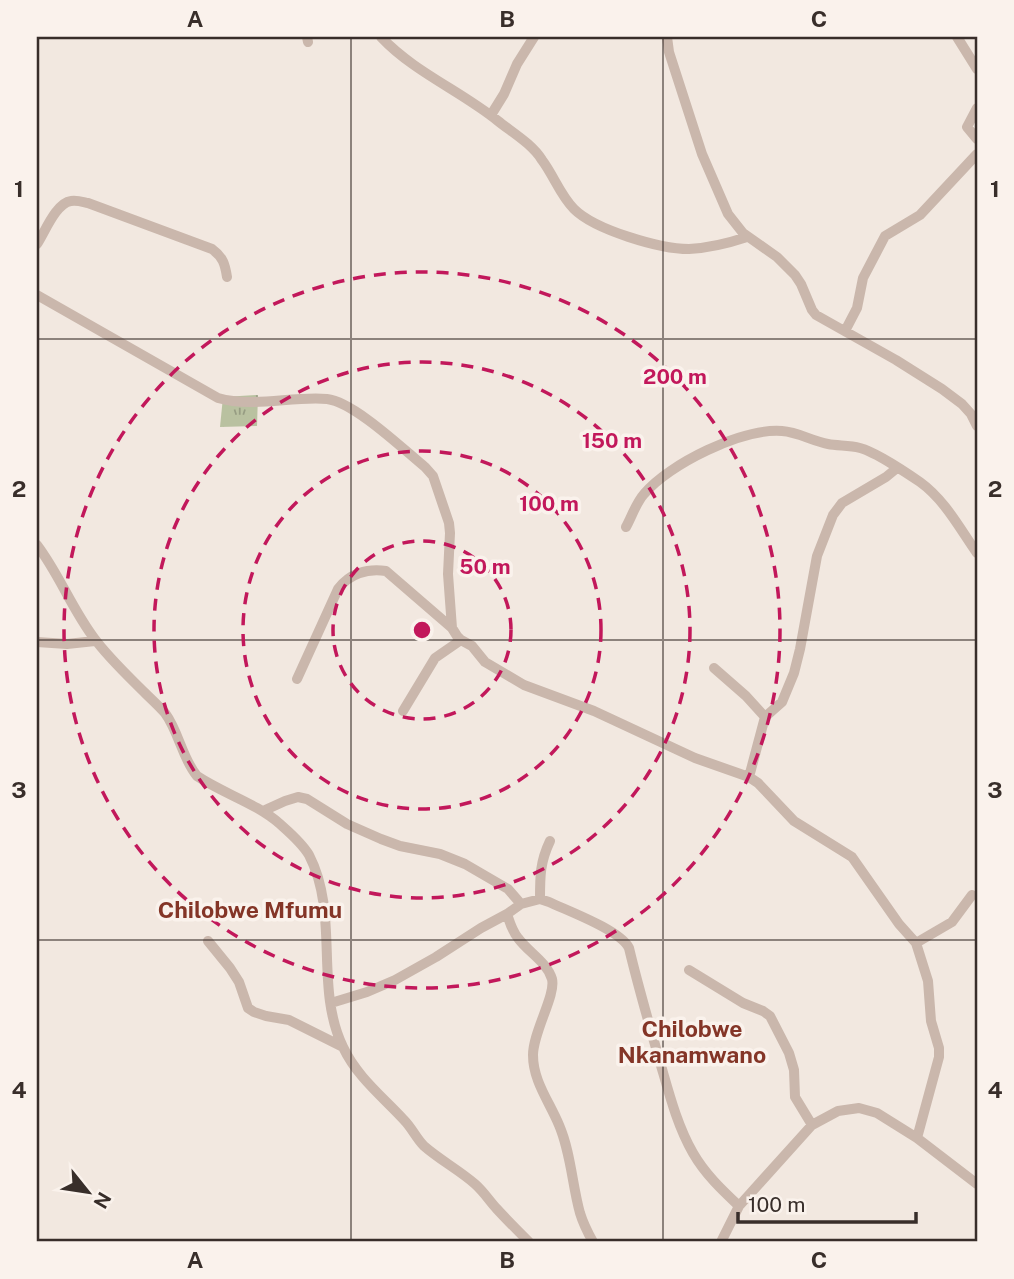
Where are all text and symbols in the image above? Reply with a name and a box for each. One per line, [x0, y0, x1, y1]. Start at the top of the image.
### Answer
text: A [187, 5, 204, 32]
text: B [499, 5, 515, 32]
text: C [811, 5, 827, 32]
text: 1 [14, 175, 24, 202]
text: 1 [990, 175, 1000, 202]
text: 200 m [643, 364, 707, 389]
text: 150 m [582, 428, 642, 453]
text: 2 [12, 475, 26, 502]
text: 2 [988, 475, 1002, 502]
text: 100 m [519, 491, 579, 516]
text: 50 m [459, 554, 511, 579]
centre of rings [410, 618, 434, 642]
text: 3 [11, 776, 27, 803]
text: 3 [987, 776, 1003, 803]
district label: Chilobwe Mfumu [158, 896, 342, 923]
district label: Chilobwe Nkanamwano [618, 1015, 766, 1068]
text: 4 [11, 1076, 27, 1103]
text: 4 [987, 1076, 1003, 1103]
north arrow [52, 1156, 122, 1226]
scale bar [738, 1181, 916, 1225]
text: N [89, 1189, 116, 1212]
text: 100 m [748, 1192, 805, 1217]
text: A [187, 1246, 204, 1273]
text: B [499, 1246, 515, 1273]
text: C [811, 1246, 827, 1273]

